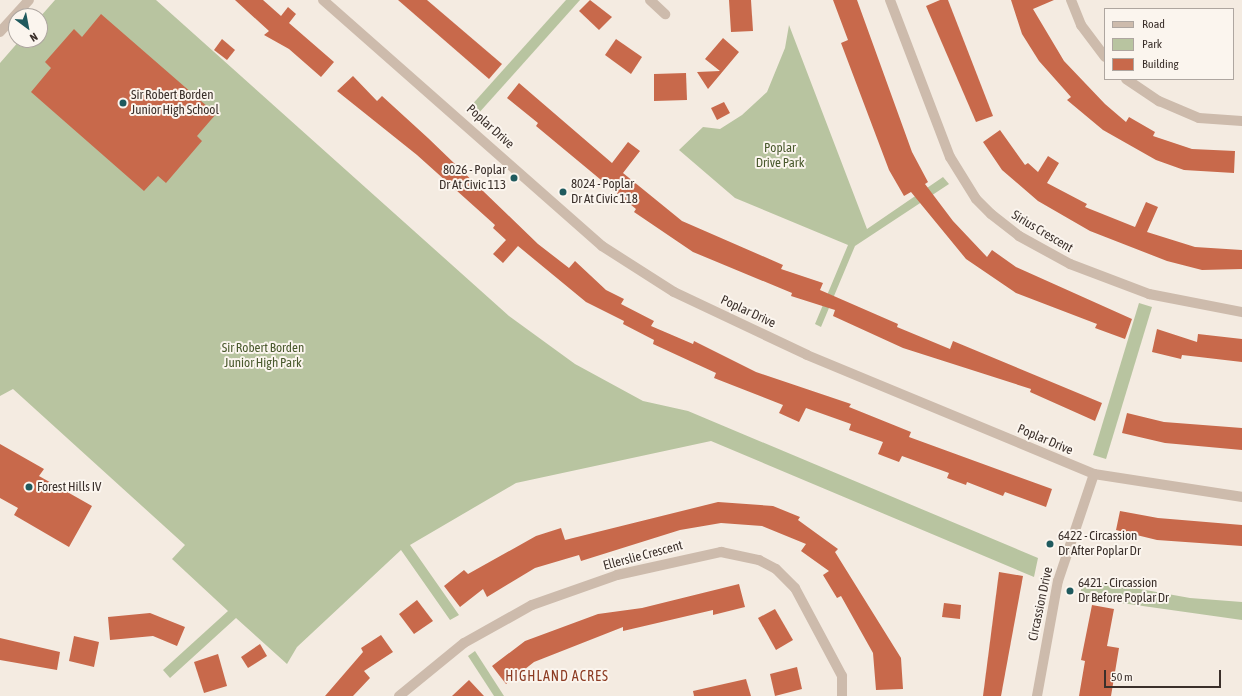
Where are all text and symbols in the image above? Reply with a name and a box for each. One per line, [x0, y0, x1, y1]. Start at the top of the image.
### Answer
north arrow [8, 8, 48, 48]
legend [1104, 8, 1234, 80]
text: Road [1142, 17, 1165, 31]
text: N [28, 31, 40, 44]
text: Park [1142, 37, 1162, 51]
text: Building [1142, 57, 1179, 71]
place label: Sir Robert Borden Junior High School [131, 88, 219, 119]
marker: Sir Robert Borden Junior High School [118, 98, 128, 108]
street label: Poplar Drive [463, 102, 517, 152]
park label: Poplar Drive Park [756, 141, 804, 172]
place label: 8026 - Poplar Dr At Civic 113 [439, 163, 506, 194]
marker: 8026 - Poplar Dr At Civic 113 [509, 173, 519, 183]
place label: 8024 - Poplar Dr At Civic 118 [571, 177, 638, 208]
marker: 8024 - Poplar Dr At Civic 118 [558, 187, 568, 197]
street label: Sirius Crescent [1008, 208, 1076, 256]
street label: Poplar Drive [718, 292, 778, 332]
park label: Sir Robert Borden Junior High Park [222, 341, 304, 372]
street label: Poplar Drive [1015, 421, 1075, 459]
place label: Forest Hills IV [37, 479, 101, 495]
marker: Forest Hills IV [24, 482, 34, 492]
place label: 6422 - Circassion Dr After Poplar Dr [1058, 529, 1141, 560]
street label: Ellerslie Crescent [602, 538, 684, 574]
marker: 6422 - Circassion Dr After Poplar Dr [1045, 539, 1055, 549]
street label: Circassion Drive [1026, 566, 1056, 642]
place label: 6421 - Circassion Dr Before Poplar Dr [1078, 576, 1169, 607]
marker: 6421 - Circassion Dr Before Poplar Dr [1065, 586, 1075, 596]
scale bar [1106, 662, 1223, 688]
district label: HIGHLAND ACRES [505, 668, 609, 684]
text: 50 m [1111, 670, 1133, 684]

